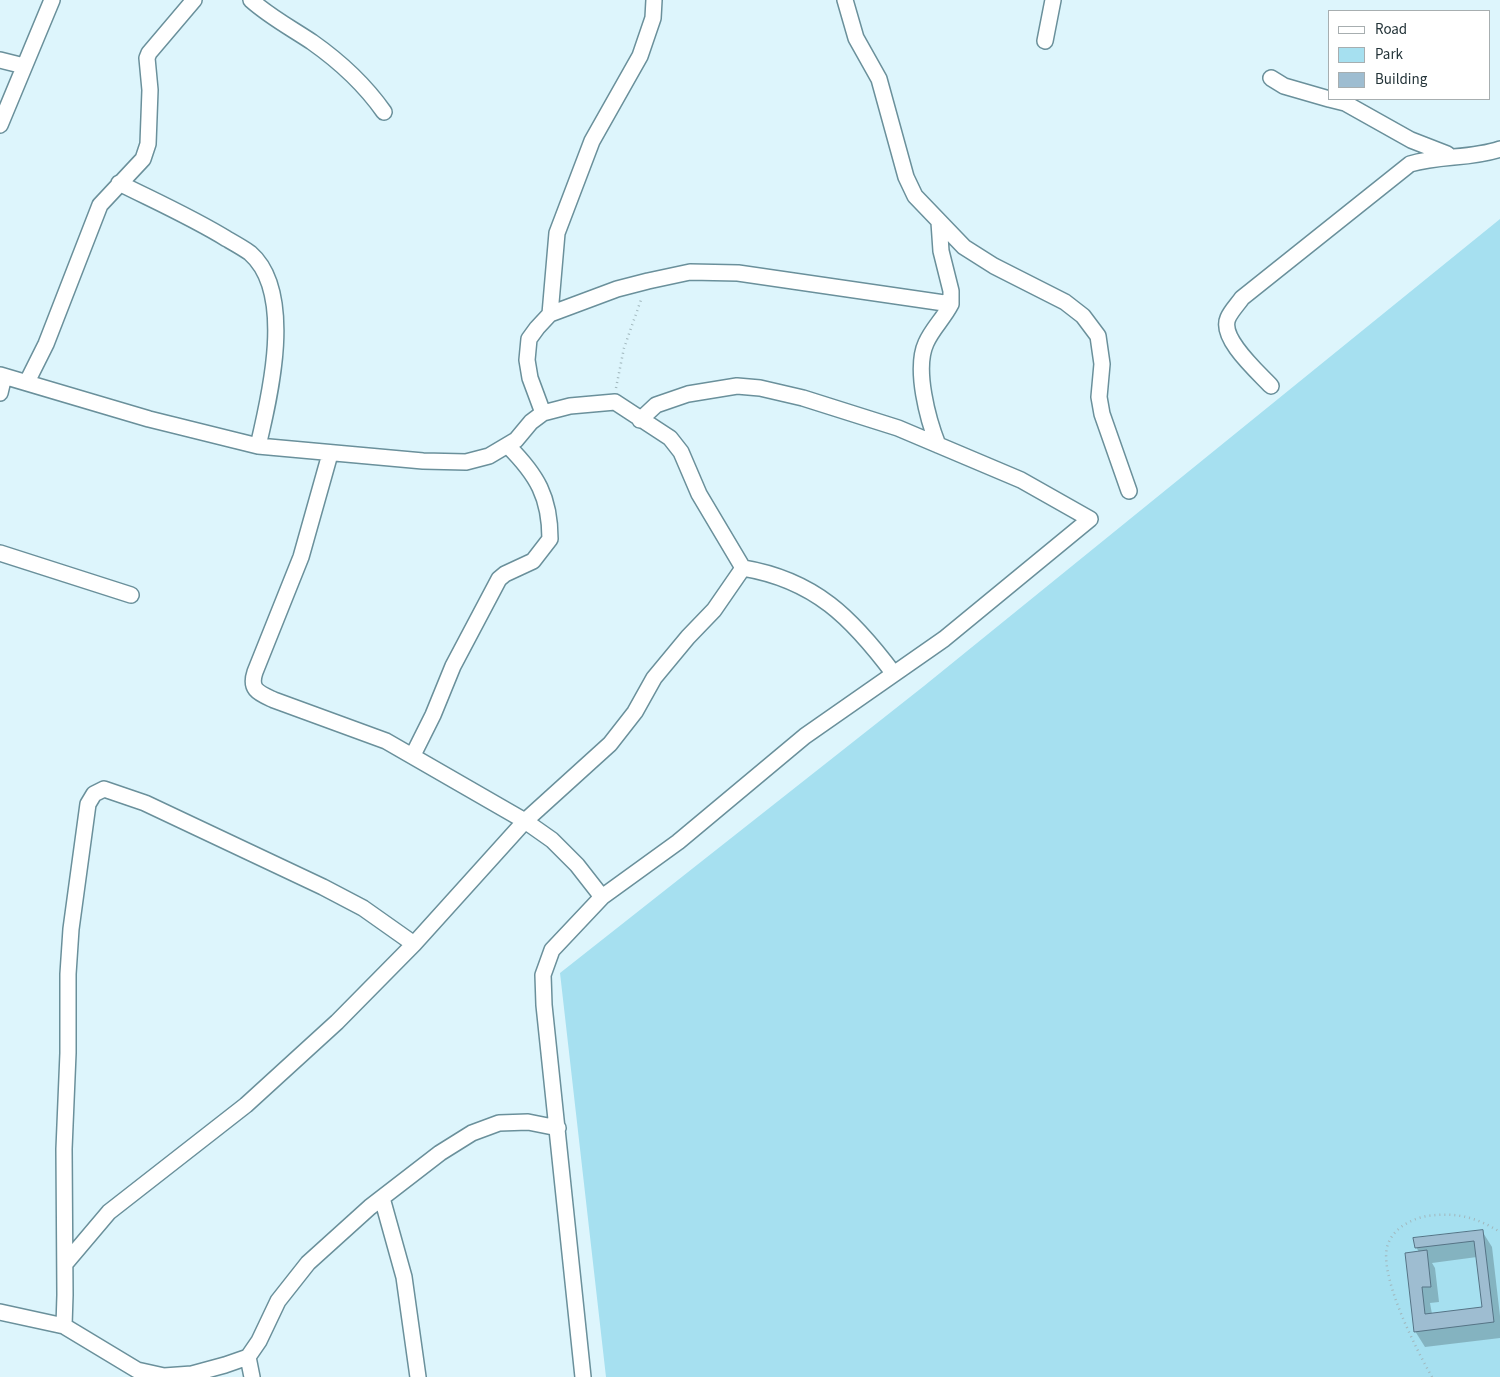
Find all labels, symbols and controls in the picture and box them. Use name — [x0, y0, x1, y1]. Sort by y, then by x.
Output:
legend — [1328, 10, 1490, 100]
text: Road — [1375, 19, 1407, 40]
text: Park — [1375, 44, 1403, 65]
text: Building — [1375, 69, 1427, 90]

